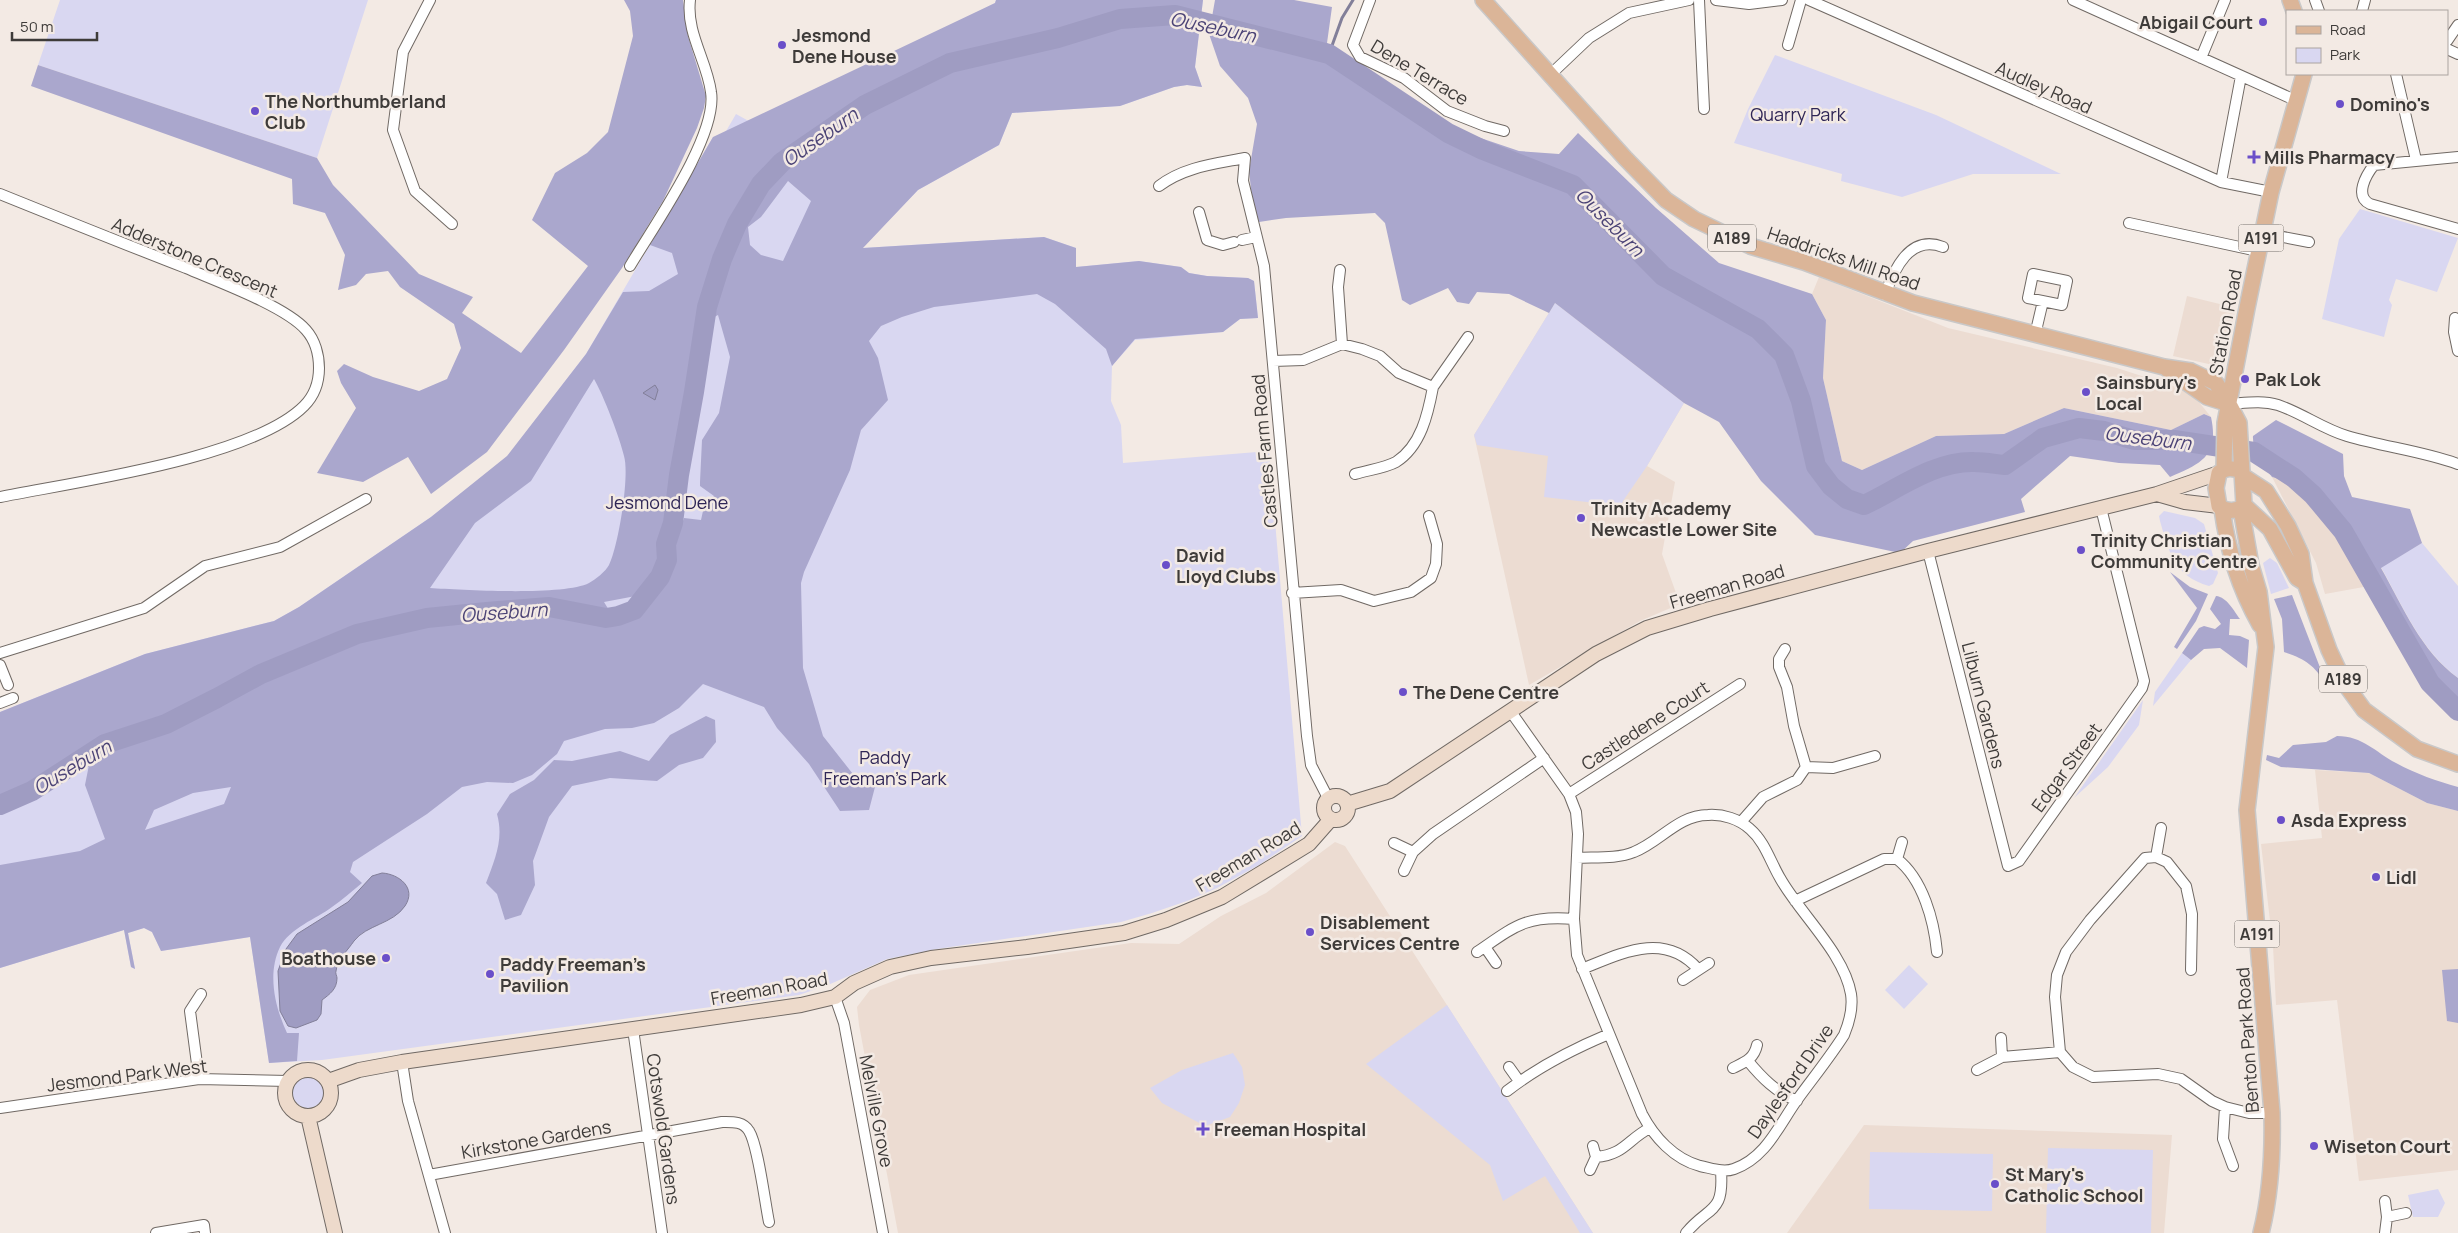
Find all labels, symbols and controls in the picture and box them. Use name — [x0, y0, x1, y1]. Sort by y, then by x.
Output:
water label: Ouseburn — [1168, 5, 1259, 49]
scale bar — [12, 10, 98, 42]
place label: Abigail Court — [2139, 10, 2253, 34]
legend — [2286, 10, 2448, 75]
text: 50 m — [20, 16, 54, 37]
marker: Abigail Court — [2257, 16, 2269, 28]
text: Road — [2330, 19, 2366, 40]
place label: Jesmond Dene House — [792, 23, 897, 68]
street label: Dene Terrace — [1367, 33, 1473, 111]
marker: Jesmond Dene House — [776, 39, 788, 51]
text: Park — [2330, 44, 2360, 65]
street label: Audley Road — [1992, 55, 2096, 119]
place label: The Northumberland Club — [265, 89, 446, 134]
place label: Domino's — [2350, 92, 2430, 116]
marker: Domino's — [2334, 98, 2346, 110]
water label: Ouseburn — [777, 101, 864, 173]
park label: Quarry Park — [1750, 102, 1847, 126]
marker: The Northumberland Club — [249, 105, 261, 117]
place label: Mills Pharmacy — [2264, 145, 2395, 169]
marker: Mills Pharmacy — [2248, 151, 2260, 163]
water label: Ouseburn — [1570, 182, 1650, 262]
street label: Adderstone Crescent — [108, 211, 282, 303]
street label: Haddricks Mill Road — [1764, 221, 1924, 295]
road number: A189 — [1708, 224, 1756, 252]
road number: A191 — [2238, 224, 2284, 252]
street label: Station Road — [2203, 267, 2247, 377]
place label: Pak Lok — [2255, 367, 2322, 391]
place label: Sainsbury's Local — [2096, 370, 2197, 415]
street label: Castles Farm Road — [1245, 373, 1283, 529]
marker: Pak Lok — [2239, 373, 2251, 385]
marker: Sainsbury's Local — [2080, 386, 2092, 398]
water label: Ouseburn — [2103, 420, 2193, 456]
park label: Jesmond Dene — [606, 490, 728, 514]
place label: Trinity Academy Newcastle Lower Site — [1591, 496, 1777, 541]
marker: Trinity Academy Newcastle Lower Site — [1575, 512, 1587, 524]
place label: Trinity Christian Community Centre — [2091, 528, 2257, 573]
place label: David Lloyd Clubs — [1176, 543, 1276, 588]
marker: Trinity Christian Community Centre — [2075, 544, 2087, 556]
street label: Freeman Road — [1667, 558, 1787, 614]
marker: David Lloyd Clubs — [1160, 559, 1172, 571]
water label: Ouseburn — [460, 596, 549, 628]
street label: Lilburn Gardens — [1957, 639, 2011, 771]
road number: A189 — [2319, 666, 2367, 692]
street label: Castledene Court — [1576, 675, 1714, 775]
place label: The Dene Centre — [1413, 680, 1559, 704]
marker: The Dene Centre — [1397, 686, 1409, 698]
street label: Edgar Street — [2026, 718, 2106, 816]
water label: Ouseburn — [28, 733, 116, 800]
park label: Paddy Freeman's Park — [824, 745, 947, 790]
place label: Asda Express — [2291, 808, 2407, 832]
marker: Asda Express — [2275, 814, 2287, 826]
street label: Freeman Road — [1191, 815, 1305, 897]
place label: Lidl — [2386, 865, 2417, 889]
marker: Lidl — [2370, 871, 2382, 883]
place label: Disablement Services Centre — [1320, 910, 1460, 955]
road number: A191 — [2234, 921, 2280, 948]
marker: Disablement Services Centre — [1304, 926, 1316, 938]
place label: Boathouse — [281, 946, 376, 970]
marker: Boathouse — [380, 952, 392, 964]
place label: Paddy Freeman’s Pavilion — [500, 952, 646, 997]
street label: Freeman Road — [709, 966, 829, 1010]
street label: Benton Park Road — [2230, 966, 2264, 1114]
marker: Paddy Freeman’s Pavilion — [484, 968, 496, 980]
street label: Daylesford Drive — [1742, 1019, 1838, 1143]
street label: Cotswold Gardens — [642, 1052, 686, 1206]
street label: Jesmond Park West — [45, 1053, 209, 1097]
street label: Melville Grove — [854, 1053, 900, 1169]
street label: Kirkstone Gardens — [459, 1114, 613, 1164]
place label: Freeman Hospital — [1214, 1117, 1366, 1141]
marker: Freeman Hospital — [1196, 1122, 1210, 1136]
place label: Wiseton Court — [2324, 1134, 2451, 1158]
marker: Wiseton Court — [2308, 1140, 2320, 1152]
place label: St Mary's Catholic School — [2005, 1162, 2144, 1207]
marker: St Mary's Catholic School — [1989, 1178, 2001, 1190]

